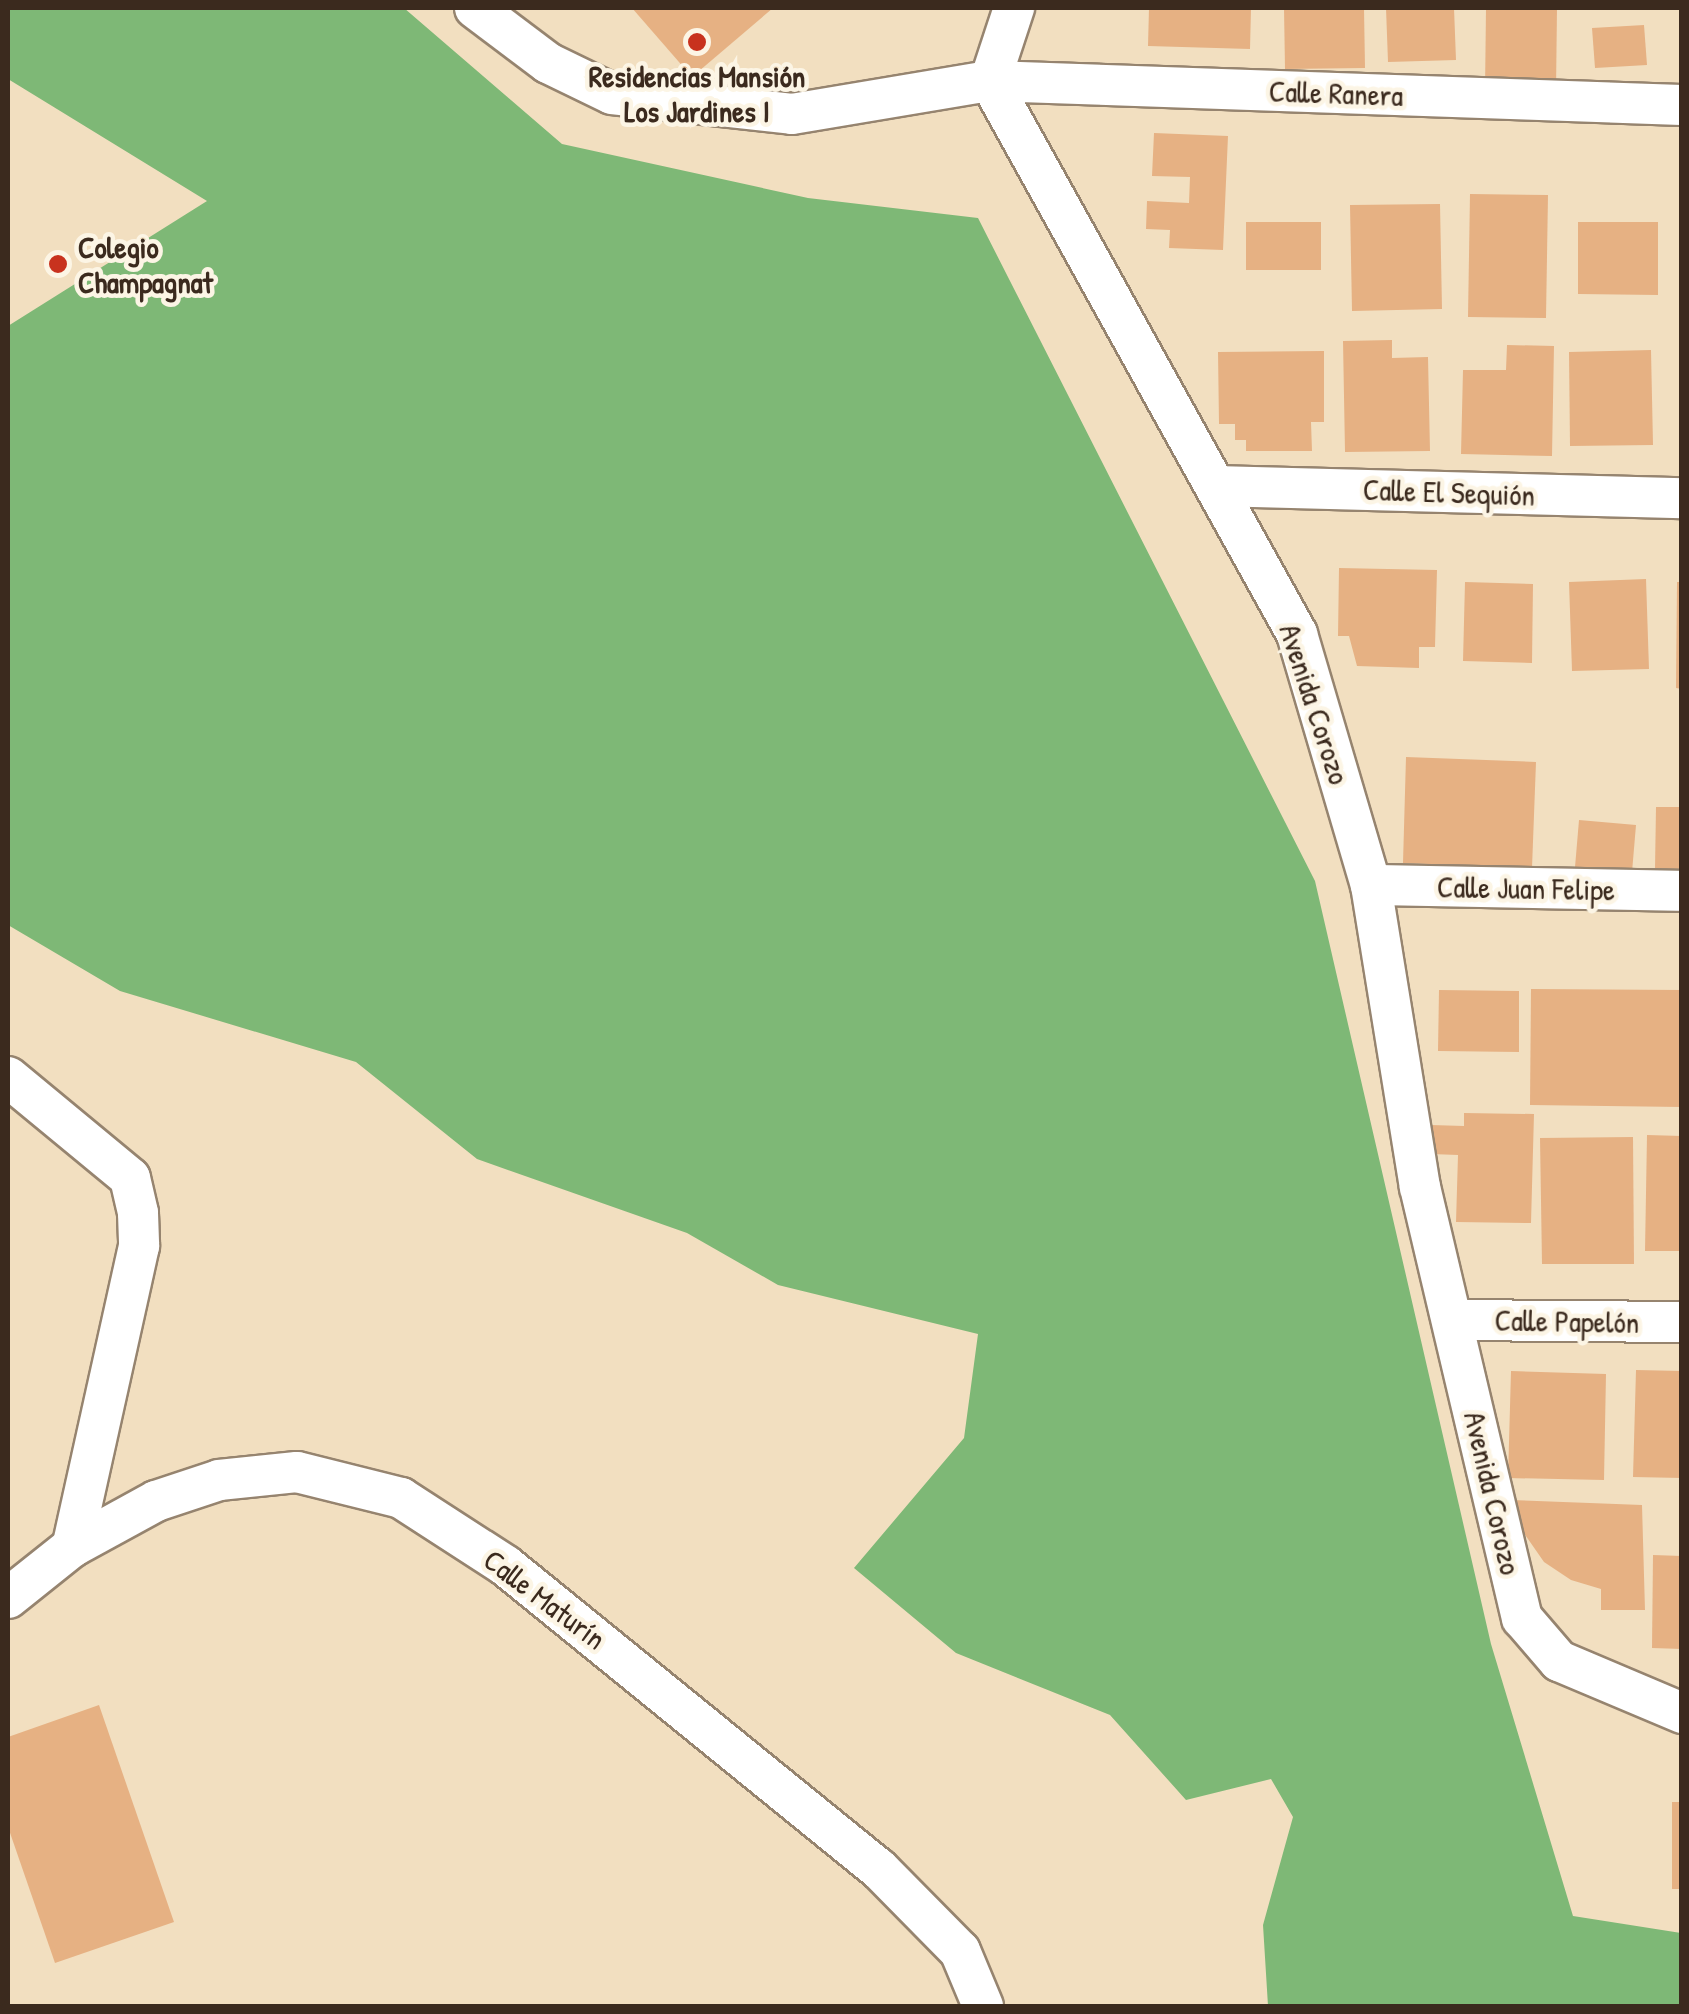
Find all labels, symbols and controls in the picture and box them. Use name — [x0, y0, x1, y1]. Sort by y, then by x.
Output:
marker: Residencias Mansión Los Jardines I — [686, 31, 708, 53]
place label: Residencias Mansión Los Jardines I — [589, 58, 805, 128]
street label: Calle Ranera — [1268, 73, 1404, 113]
place label: Colegio Champagnat — [78, 229, 213, 300]
marker: Colegio Champagnat — [47, 253, 69, 275]
street label: Calle El Sequión — [1362, 471, 1536, 513]
street label: Avenida Corozo — [1272, 619, 1358, 789]
street label: Calle Juan Felipe — [1437, 868, 1615, 908]
street label: Calle Papelón — [1494, 1302, 1640, 1340]
street label: Avenida Corozo — [1457, 1408, 1529, 1578]
street label: Calle Maturín — [477, 1541, 613, 1657]

